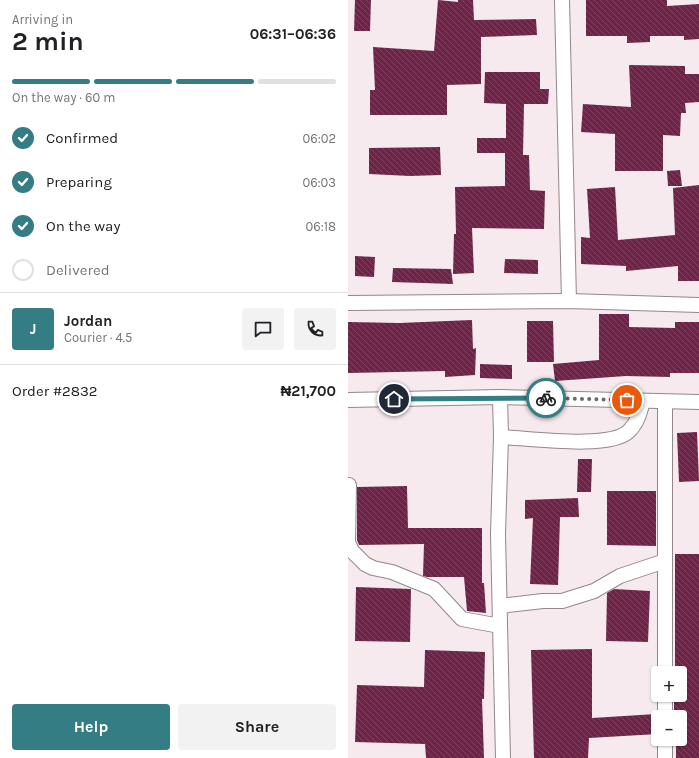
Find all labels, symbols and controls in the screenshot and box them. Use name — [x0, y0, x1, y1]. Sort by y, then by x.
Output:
text: Arriving in — [12, 12, 73, 27]
text: 06:31–06:36 — [250, 25, 336, 43]
text: 2 min — [12, 26, 84, 57]
text: On the way · 60 m — [12, 90, 115, 105]
icon: check — [12, 127, 34, 149]
text: Confirmed — [46, 129, 118, 147]
text: 06:02 — [303, 131, 336, 146]
icon: check — [12, 171, 34, 193]
text: Preparing — [46, 173, 112, 191]
text: 06:03 — [302, 175, 336, 190]
icon: check — [12, 215, 34, 237]
text: On the way — [46, 217, 120, 235]
text: 06:18 — [306, 219, 336, 234]
text: Delivered — [46, 261, 110, 279]
button: chat — [242, 308, 284, 350]
button: phone — [294, 308, 336, 350]
text: Jordan — [64, 312, 112, 330]
text: J — [30, 320, 36, 338]
text: Courier · 4.5 — [64, 330, 132, 345]
courier — [526, 378, 566, 418]
text: Order #2832 — [12, 382, 98, 400]
text: ₦21,700 — [281, 382, 336, 400]
pin — [377, 382, 411, 416]
pin — [610, 383, 644, 417]
icon: bike — [535, 387, 557, 409]
icon: home — [383, 388, 405, 410]
icon: bag — [616, 389, 638, 411]
map controls — [651, 666, 687, 746]
button: + — [651, 666, 687, 702]
button: Help — [12, 704, 170, 750]
button: Share — [178, 704, 336, 750]
button: − — [651, 710, 687, 746]

